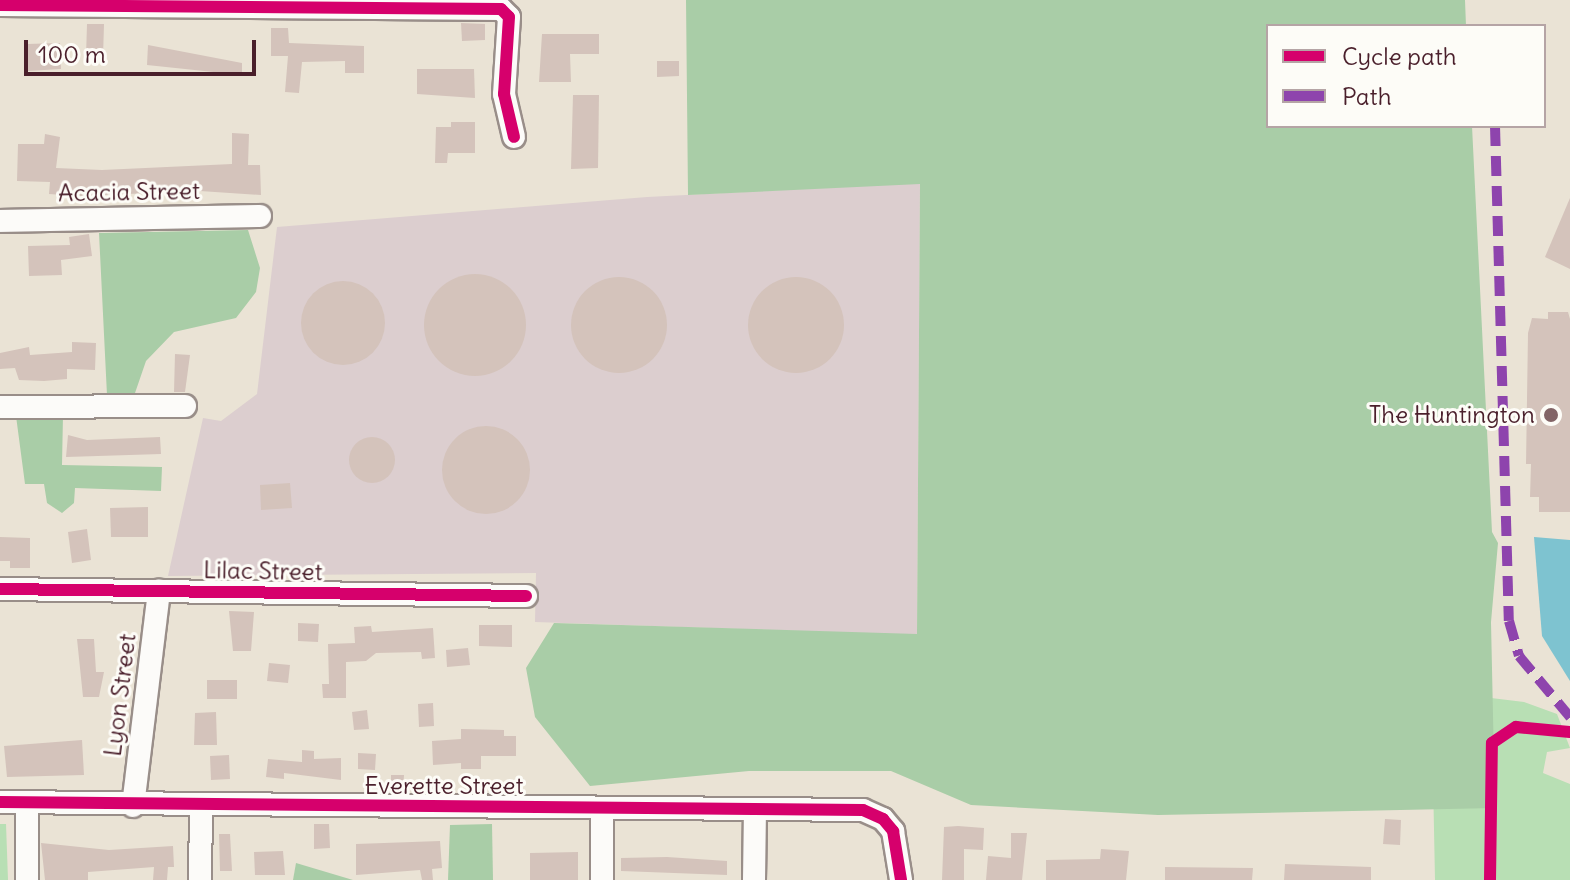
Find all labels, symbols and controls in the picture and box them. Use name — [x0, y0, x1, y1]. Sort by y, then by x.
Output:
scale bar — [28, 24, 260, 74]
legend — [1266, 24, 1546, 128]
text: 100 m — [38, 39, 106, 69]
text: Cycle path — [1342, 41, 1457, 71]
text: Path — [1342, 81, 1392, 111]
street label: Acacia Street — [58, 176, 200, 208]
place label: The Huntington — [1369, 401, 1535, 429]
marker: The Huntington — [1542, 406, 1560, 424]
street label: Lilac Street — [203, 556, 323, 586]
street label: Lyon Street — [98, 632, 142, 758]
street label: Everette Street — [365, 772, 523, 800]

